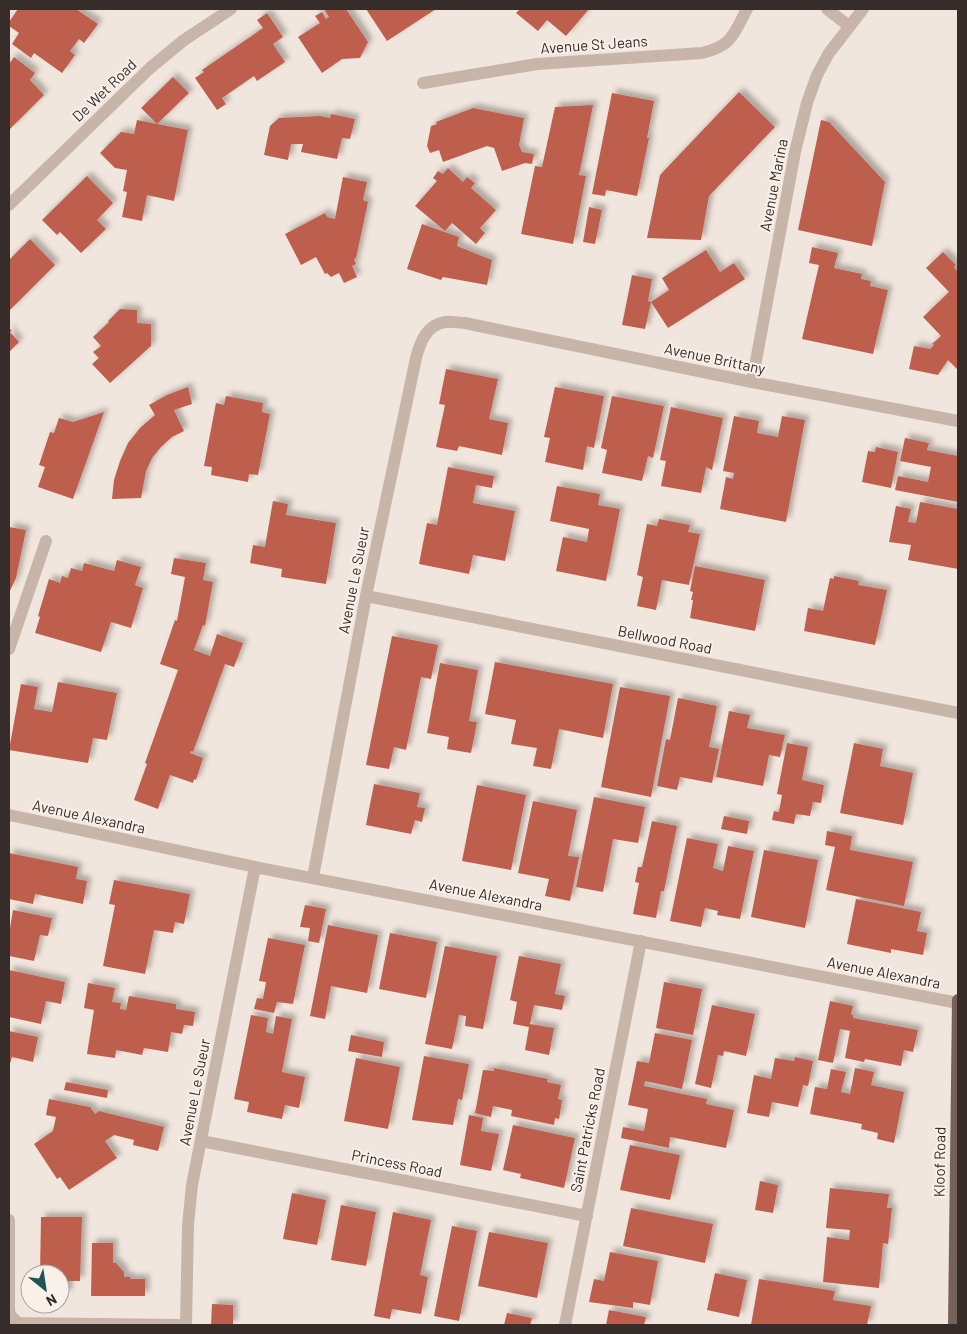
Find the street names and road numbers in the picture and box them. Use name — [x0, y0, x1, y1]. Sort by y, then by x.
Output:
street label: Avenue St Jeans — [540, 31, 648, 57]
street label: De Wet Road — [68, 55, 140, 125]
street label: Avenue Marina — [755, 137, 791, 233]
street label: Avenue Brittany — [663, 339, 767, 378]
street label: Avenue Le Sueur — [334, 525, 372, 635]
street label: Bellwood Road — [616, 621, 714, 657]
street label: Avenue Alexandra — [31, 795, 147, 837]
street label: Avenue Alexandra — [428, 874, 544, 914]
street label: Avenue Alexandra — [826, 952, 942, 992]
street label: Avenue Le Sueur — [175, 1037, 213, 1147]
street label: Saint Patricks Road — [566, 1066, 608, 1194]
street label: Kloof Road — [929, 1127, 949, 1197]
street label: Princess Road — [350, 1145, 444, 1181]

